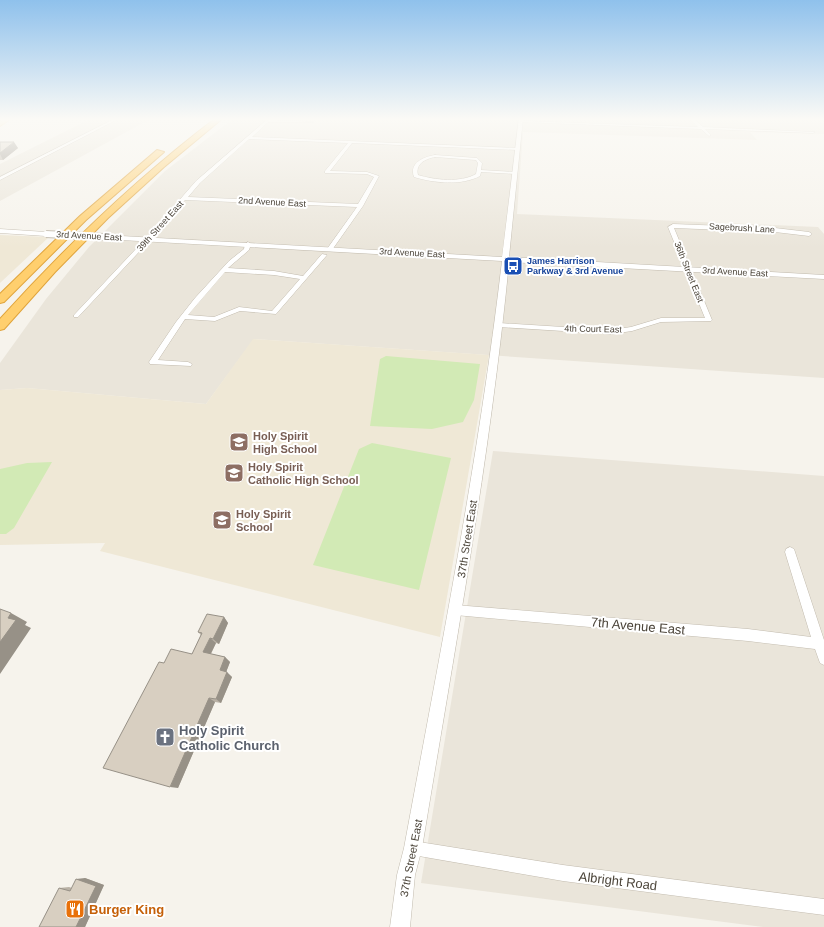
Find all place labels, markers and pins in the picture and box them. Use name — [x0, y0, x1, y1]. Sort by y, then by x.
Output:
bus stop icon: James Harrison Parkway & 3rd Avenue — [502, 255, 524, 277]
place label: James Harrison Parkway & 3rd Avenue — [527, 256, 623, 276]
place label: Holy Spirit High School — [253, 430, 317, 455]
school or university icon: Holy Spirit High School — [228, 431, 250, 453]
place label: Holy Spirit Catholic High School — [248, 461, 359, 486]
school or university icon: Holy Spirit Catholic High School — [223, 462, 245, 484]
place label: Holy Spirit School — [236, 508, 291, 533]
school or university icon: Holy Spirit School — [211, 509, 233, 531]
place label: Holy Spirit Catholic Church — [179, 723, 279, 753]
church icon: Holy Spirit Catholic Church — [154, 726, 176, 748]
restaurant icon: Burger King — [64, 898, 86, 920]
place label: Burger King — [89, 902, 164, 917]

